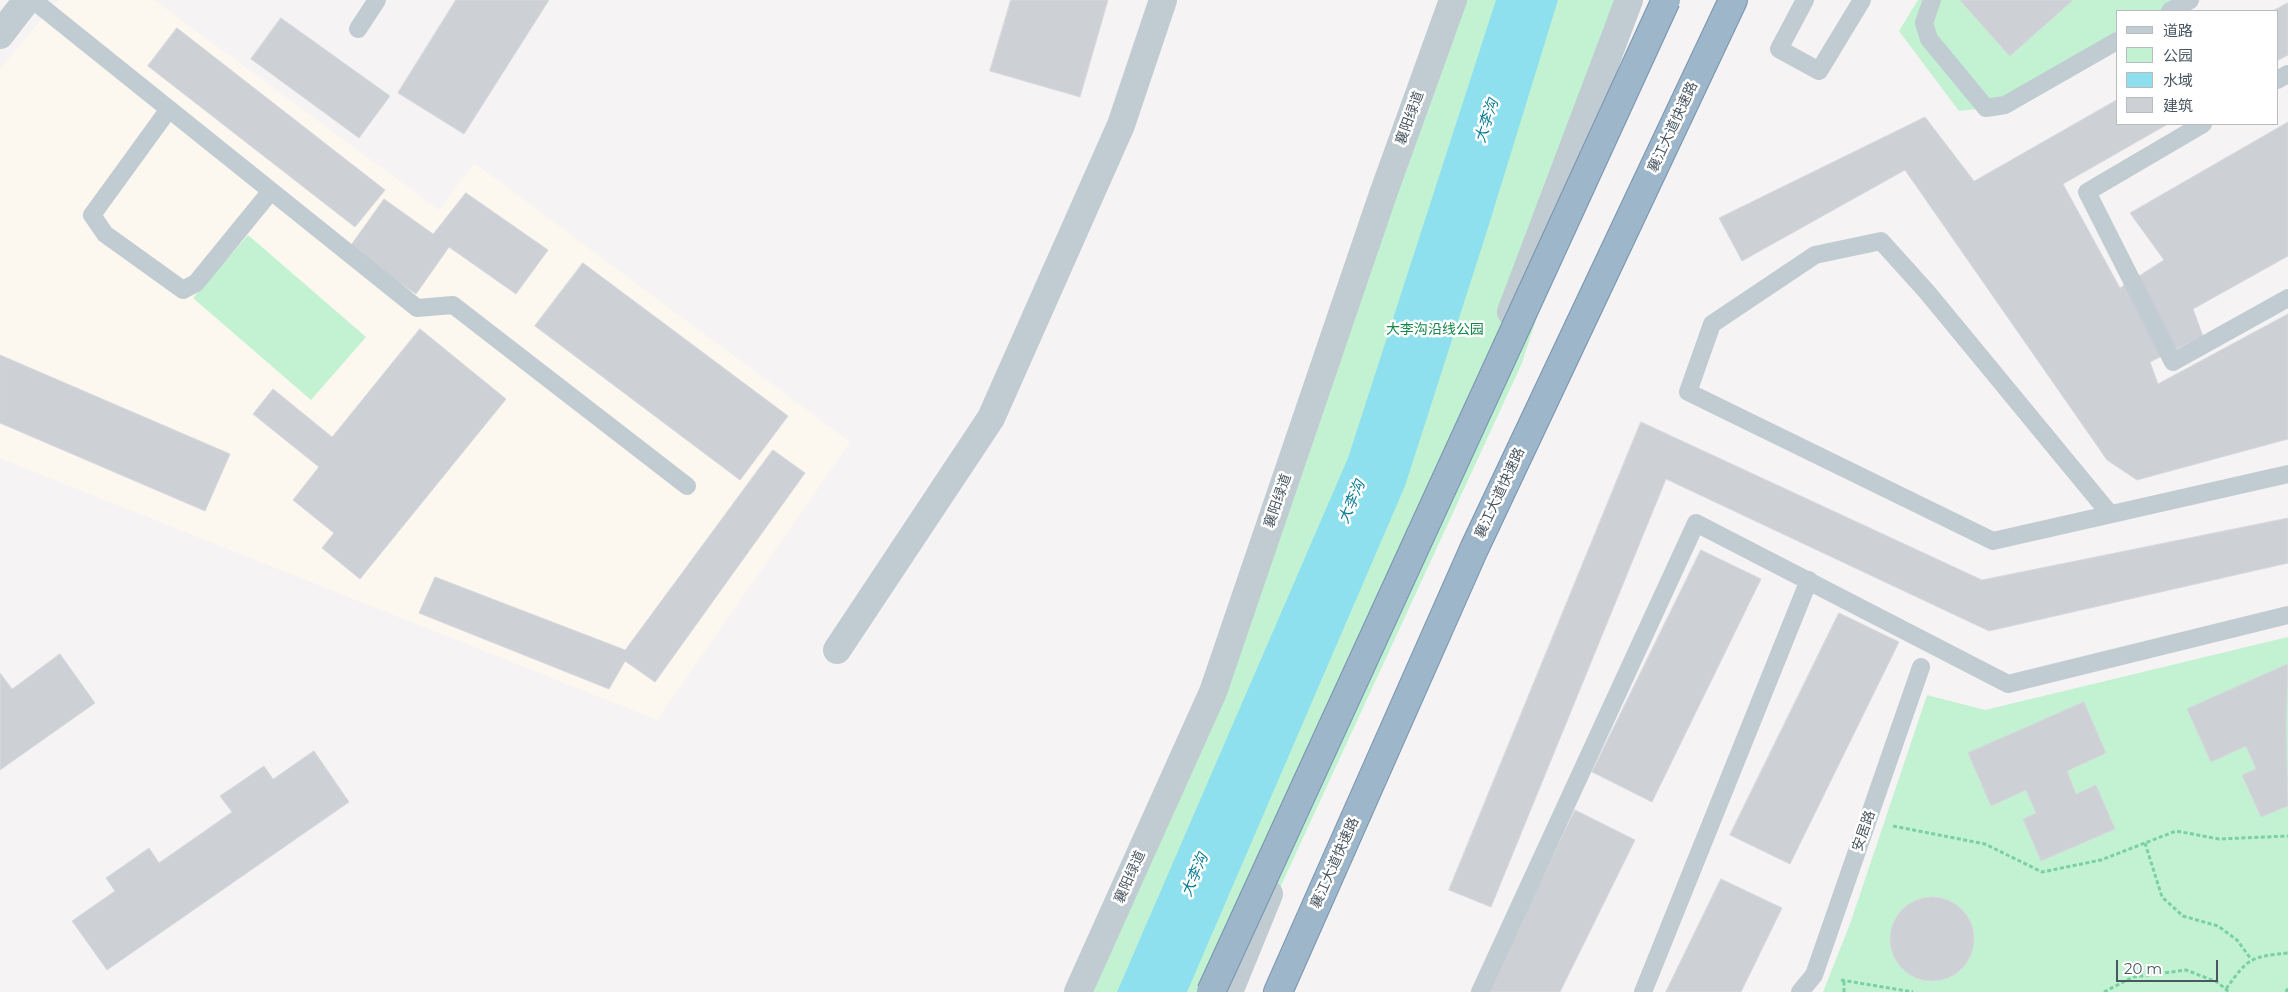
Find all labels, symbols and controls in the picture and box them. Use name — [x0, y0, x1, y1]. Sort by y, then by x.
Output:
legend — [2116, 10, 2278, 125]
text: 道路 — [2163, 21, 2193, 40]
text: 公园 — [2163, 46, 2193, 65]
text: 水域 — [2163, 71, 2193, 90]
street label: 襄江大道快速路 — [1645, 79, 1701, 175]
street label: 襄阳绿道 — [1393, 89, 1427, 147]
text: 建筑 — [2163, 96, 2193, 115]
water label: 大李沟 — [1471, 97, 1503, 145]
park label: 大李沟沿线公园 — [1386, 322, 1484, 338]
street label: 襄江大道快速路 — [1472, 445, 1528, 541]
street label: 襄阳绿道 — [1261, 472, 1295, 530]
water label: 大李沟 — [1335, 478, 1369, 526]
street label: 安居路 — [1849, 808, 1879, 854]
street label: 襄江大道快速路 — [1307, 815, 1363, 911]
street label: 襄阳绿道 — [1111, 848, 1149, 906]
water label: 大李沟 — [1178, 851, 1212, 899]
scale bar — [2118, 950, 2220, 982]
text: 20 m — [2124, 959, 2162, 978]

